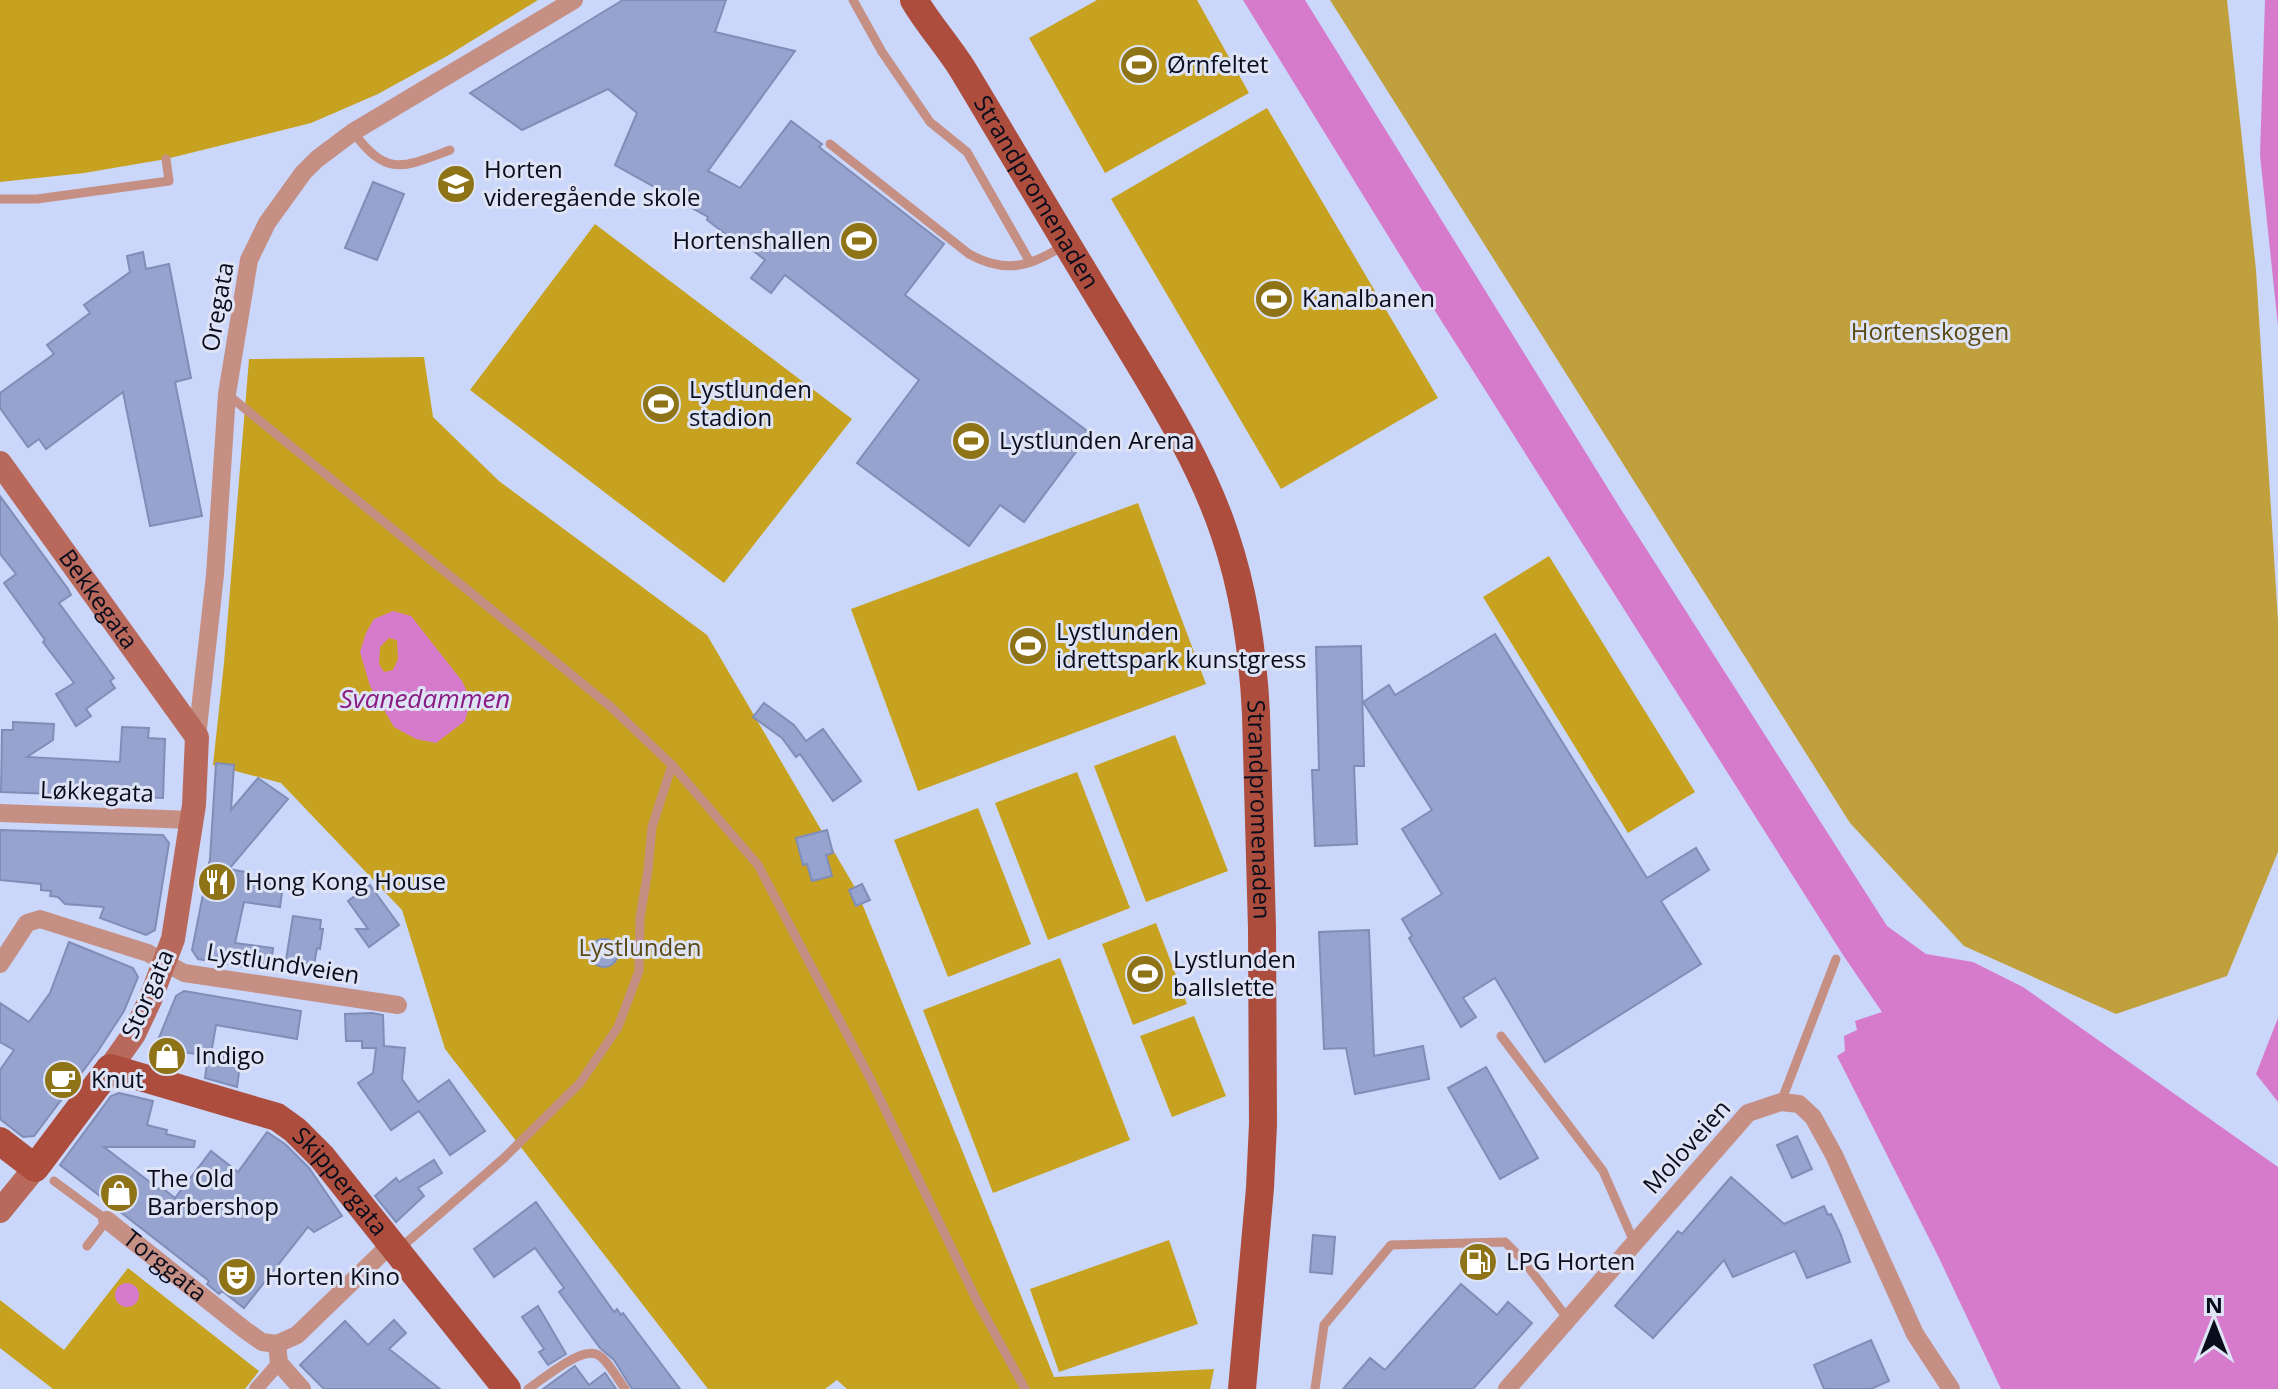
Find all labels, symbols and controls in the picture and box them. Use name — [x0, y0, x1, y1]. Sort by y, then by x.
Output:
sports icon: Ørnfeltet — [1118, 44, 1160, 86]
place label: Ørnfeltet — [1167, 47, 1268, 80]
street label: Strandpromenaden — [967, 89, 1108, 294]
place label: Horten videregående skole — [484, 152, 700, 213]
school or university icon: Horten videregående skole — [435, 163, 477, 205]
sports icon: Hortenshallen — [838, 220, 880, 262]
place label: Hortenshallen — [673, 223, 831, 256]
street label: Oregata — [192, 259, 241, 354]
sports icon: Kanalbanen — [1253, 278, 1295, 320]
place label: Kanalbanen — [1302, 281, 1435, 314]
park label: Hortenskogen — [1851, 314, 2009, 347]
place label: Lystlunden stadion — [689, 372, 812, 433]
sports icon: Lystlunden stadion — [640, 383, 682, 425]
sports icon: Lystlunden Arena — [950, 420, 992, 462]
place label: Lystlunden Arena — [999, 423, 1195, 456]
street label: Bekkegata — [52, 542, 147, 655]
place label: Lystlunden idrettspark kunstgress — [1056, 614, 1306, 675]
sports icon: Lystlunden idrettspark kunstgress — [1007, 625, 1049, 667]
water label: Svanedammen — [340, 680, 510, 716]
street label: Strandpromenaden — [1240, 699, 1280, 920]
street label: Løkkegata — [40, 772, 155, 809]
restaurant icon: Hong Kong House — [196, 861, 238, 903]
place label: Hong Kong House — [245, 864, 446, 897]
park label: Lystlunden — [579, 930, 701, 963]
street label: Lystlundveien — [204, 934, 362, 991]
place label: Lystlunden ballslette — [1173, 942, 1296, 1003]
street label: Storgata — [112, 944, 181, 1043]
sports icon: Lystlunden ballslette — [1124, 953, 1166, 995]
shop icon: Indigo — [146, 1035, 188, 1077]
place label: Indigo — [195, 1038, 265, 1071]
cafe icon: Knut — [42, 1059, 84, 1101]
place label: Knut — [91, 1062, 144, 1095]
street label: Moloveien — [1635, 1092, 1737, 1200]
street label: Skippergata — [286, 1119, 396, 1242]
place label: The Old Barbershop — [147, 1161, 279, 1222]
shop icon: The Old Barbershop — [98, 1172, 140, 1214]
street label: Torggata — [117, 1221, 215, 1309]
fuel station icon: LPG Horten — [1457, 1241, 1499, 1283]
place label: LPG Horten — [1506, 1244, 1635, 1277]
theatre icon: Horten Kino — [216, 1256, 258, 1298]
place label: Horten Kino — [265, 1259, 400, 1292]
north arrow — [2174, 1285, 2254, 1365]
text: N — [2205, 1289, 2223, 1319]

